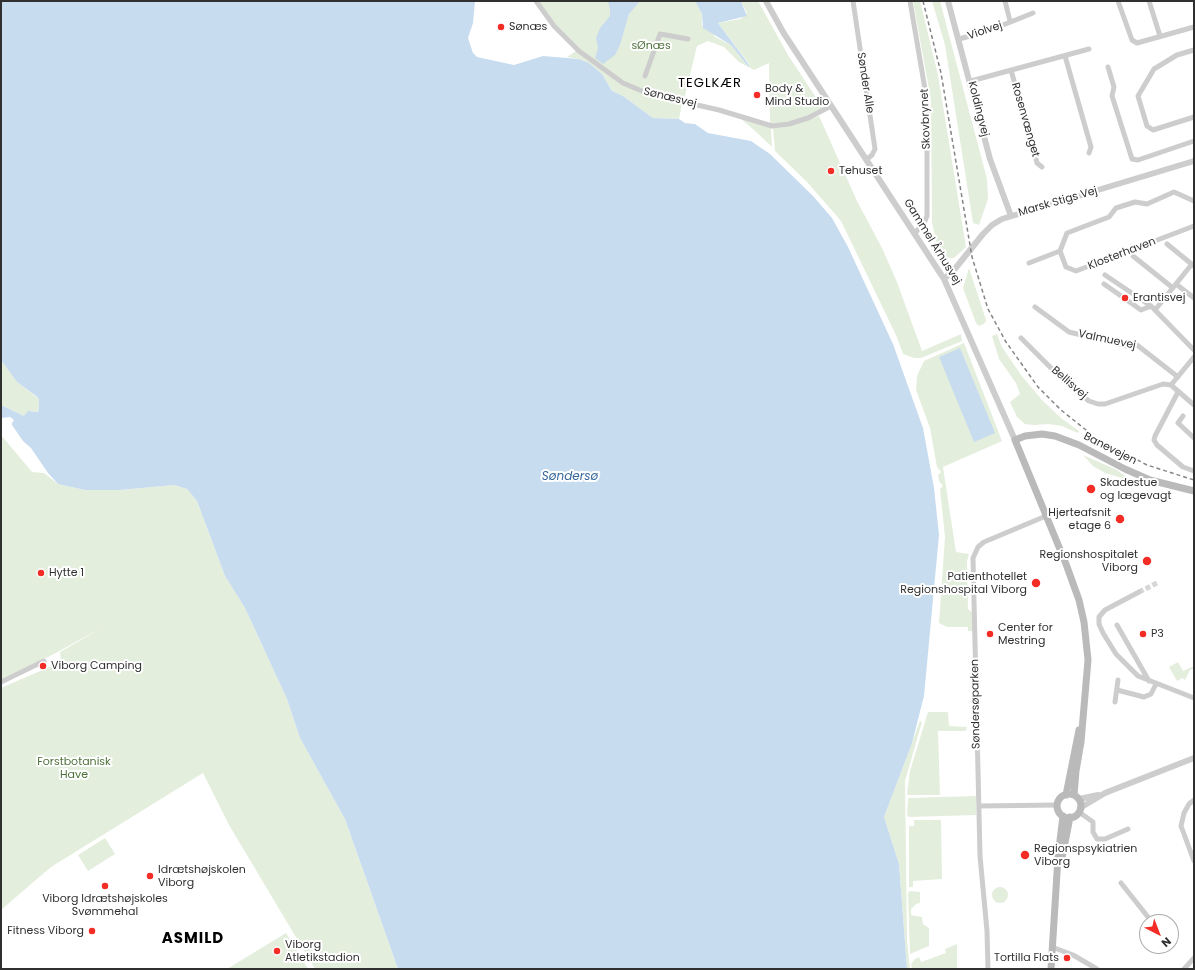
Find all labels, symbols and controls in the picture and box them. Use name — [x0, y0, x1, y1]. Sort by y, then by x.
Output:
street label: Violvej — [966, 19, 1004, 43]
place label: Sønæs — [509, 20, 547, 34]
marker: Sønæs — [496, 22, 506, 32]
park label: sØnæs — [631, 39, 671, 53]
street label: Sønder Alle — [854, 52, 876, 114]
district label: TEGLKÆR — [678, 76, 742, 92]
street label: Koldingvej — [965, 80, 991, 138]
street label: Rosenvænget — [1008, 81, 1042, 159]
place label: Body & Mind Studio — [765, 82, 829, 108]
street label: Sønæsvej — [642, 85, 698, 111]
street label: Skovbrynet — [918, 88, 934, 150]
marker: Body & Mind Studio — [752, 90, 762, 100]
place label: Tehuset — [839, 164, 882, 178]
marker: Tehuset — [826, 166, 836, 176]
street label: Marsk Stigs Vej — [1017, 184, 1099, 220]
street label: Gammel Århusvej — [900, 197, 964, 287]
street label: Klosterhaven — [1086, 235, 1158, 273]
place label: Erantisvej — [1133, 291, 1185, 305]
marker: Erantisvej — [1120, 293, 1130, 303]
street label: Valmuevej — [1077, 327, 1137, 353]
street label: Bellisvej — [1048, 364, 1090, 402]
street label: Banevejen — [1081, 430, 1139, 468]
water label: Søndersø — [542, 470, 598, 484]
place label: Skadestue og lægevagt — [1100, 476, 1171, 502]
marker: Skadestue og lægevagt — [1085, 483, 1097, 495]
place label: Hjerteafsnit etage 6 — [1048, 506, 1111, 532]
marker: Hjerteafsnit etage 6 — [1114, 513, 1126, 525]
place label: Regionshospitalet Viborg — [1040, 548, 1138, 574]
marker: Regionshospitalet Viborg — [1141, 555, 1153, 567]
place label: Hytte 1 — [49, 566, 84, 580]
marker: Hytte 1 — [36, 568, 46, 578]
place label: Patienthotellet Regionshospital Viborg — [900, 570, 1027, 596]
marker: Patienthotellet Regionshospital Viborg — [1030, 577, 1042, 589]
place label: Center for Mestring — [998, 621, 1053, 647]
place label: P3 — [1151, 627, 1164, 641]
marker: Center for Mestring — [985, 629, 995, 639]
marker: P3 — [1138, 629, 1148, 639]
place label: Viborg Camping — [51, 659, 142, 673]
street label: Søndersøparken — [969, 659, 983, 749]
marker: Viborg Camping — [38, 661, 48, 671]
park label: Forstbotanisk Have — [37, 755, 111, 781]
place label: Regionspsykiatrien Viborg — [1034, 842, 1137, 868]
marker: Regionspsykiatrien Viborg — [1019, 849, 1031, 861]
place label: Idrætshøjskolen Viborg — [158, 863, 246, 889]
marker: Idrætshøjskolen Viborg — [145, 871, 155, 881]
marker: Viborg Idrætshøjskoles Svømmehal — [100, 881, 110, 891]
place label: Viborg Idrætshøjskoles Svømmehal — [42, 892, 168, 918]
north arrow — [1139, 914, 1179, 954]
place label: Fitness Viborg — [7, 924, 84, 938]
marker: Fitness Viborg — [87, 926, 97, 936]
district label: ASMILD — [162, 930, 224, 948]
text: N — [1158, 933, 1175, 951]
place label: Viborg Atletikstadion — [285, 938, 360, 964]
marker: Viborg Atletikstadion — [272, 946, 282, 956]
place label: Tortilla Flats — [994, 951, 1059, 965]
marker: Tortilla Flats — [1062, 953, 1072, 963]

